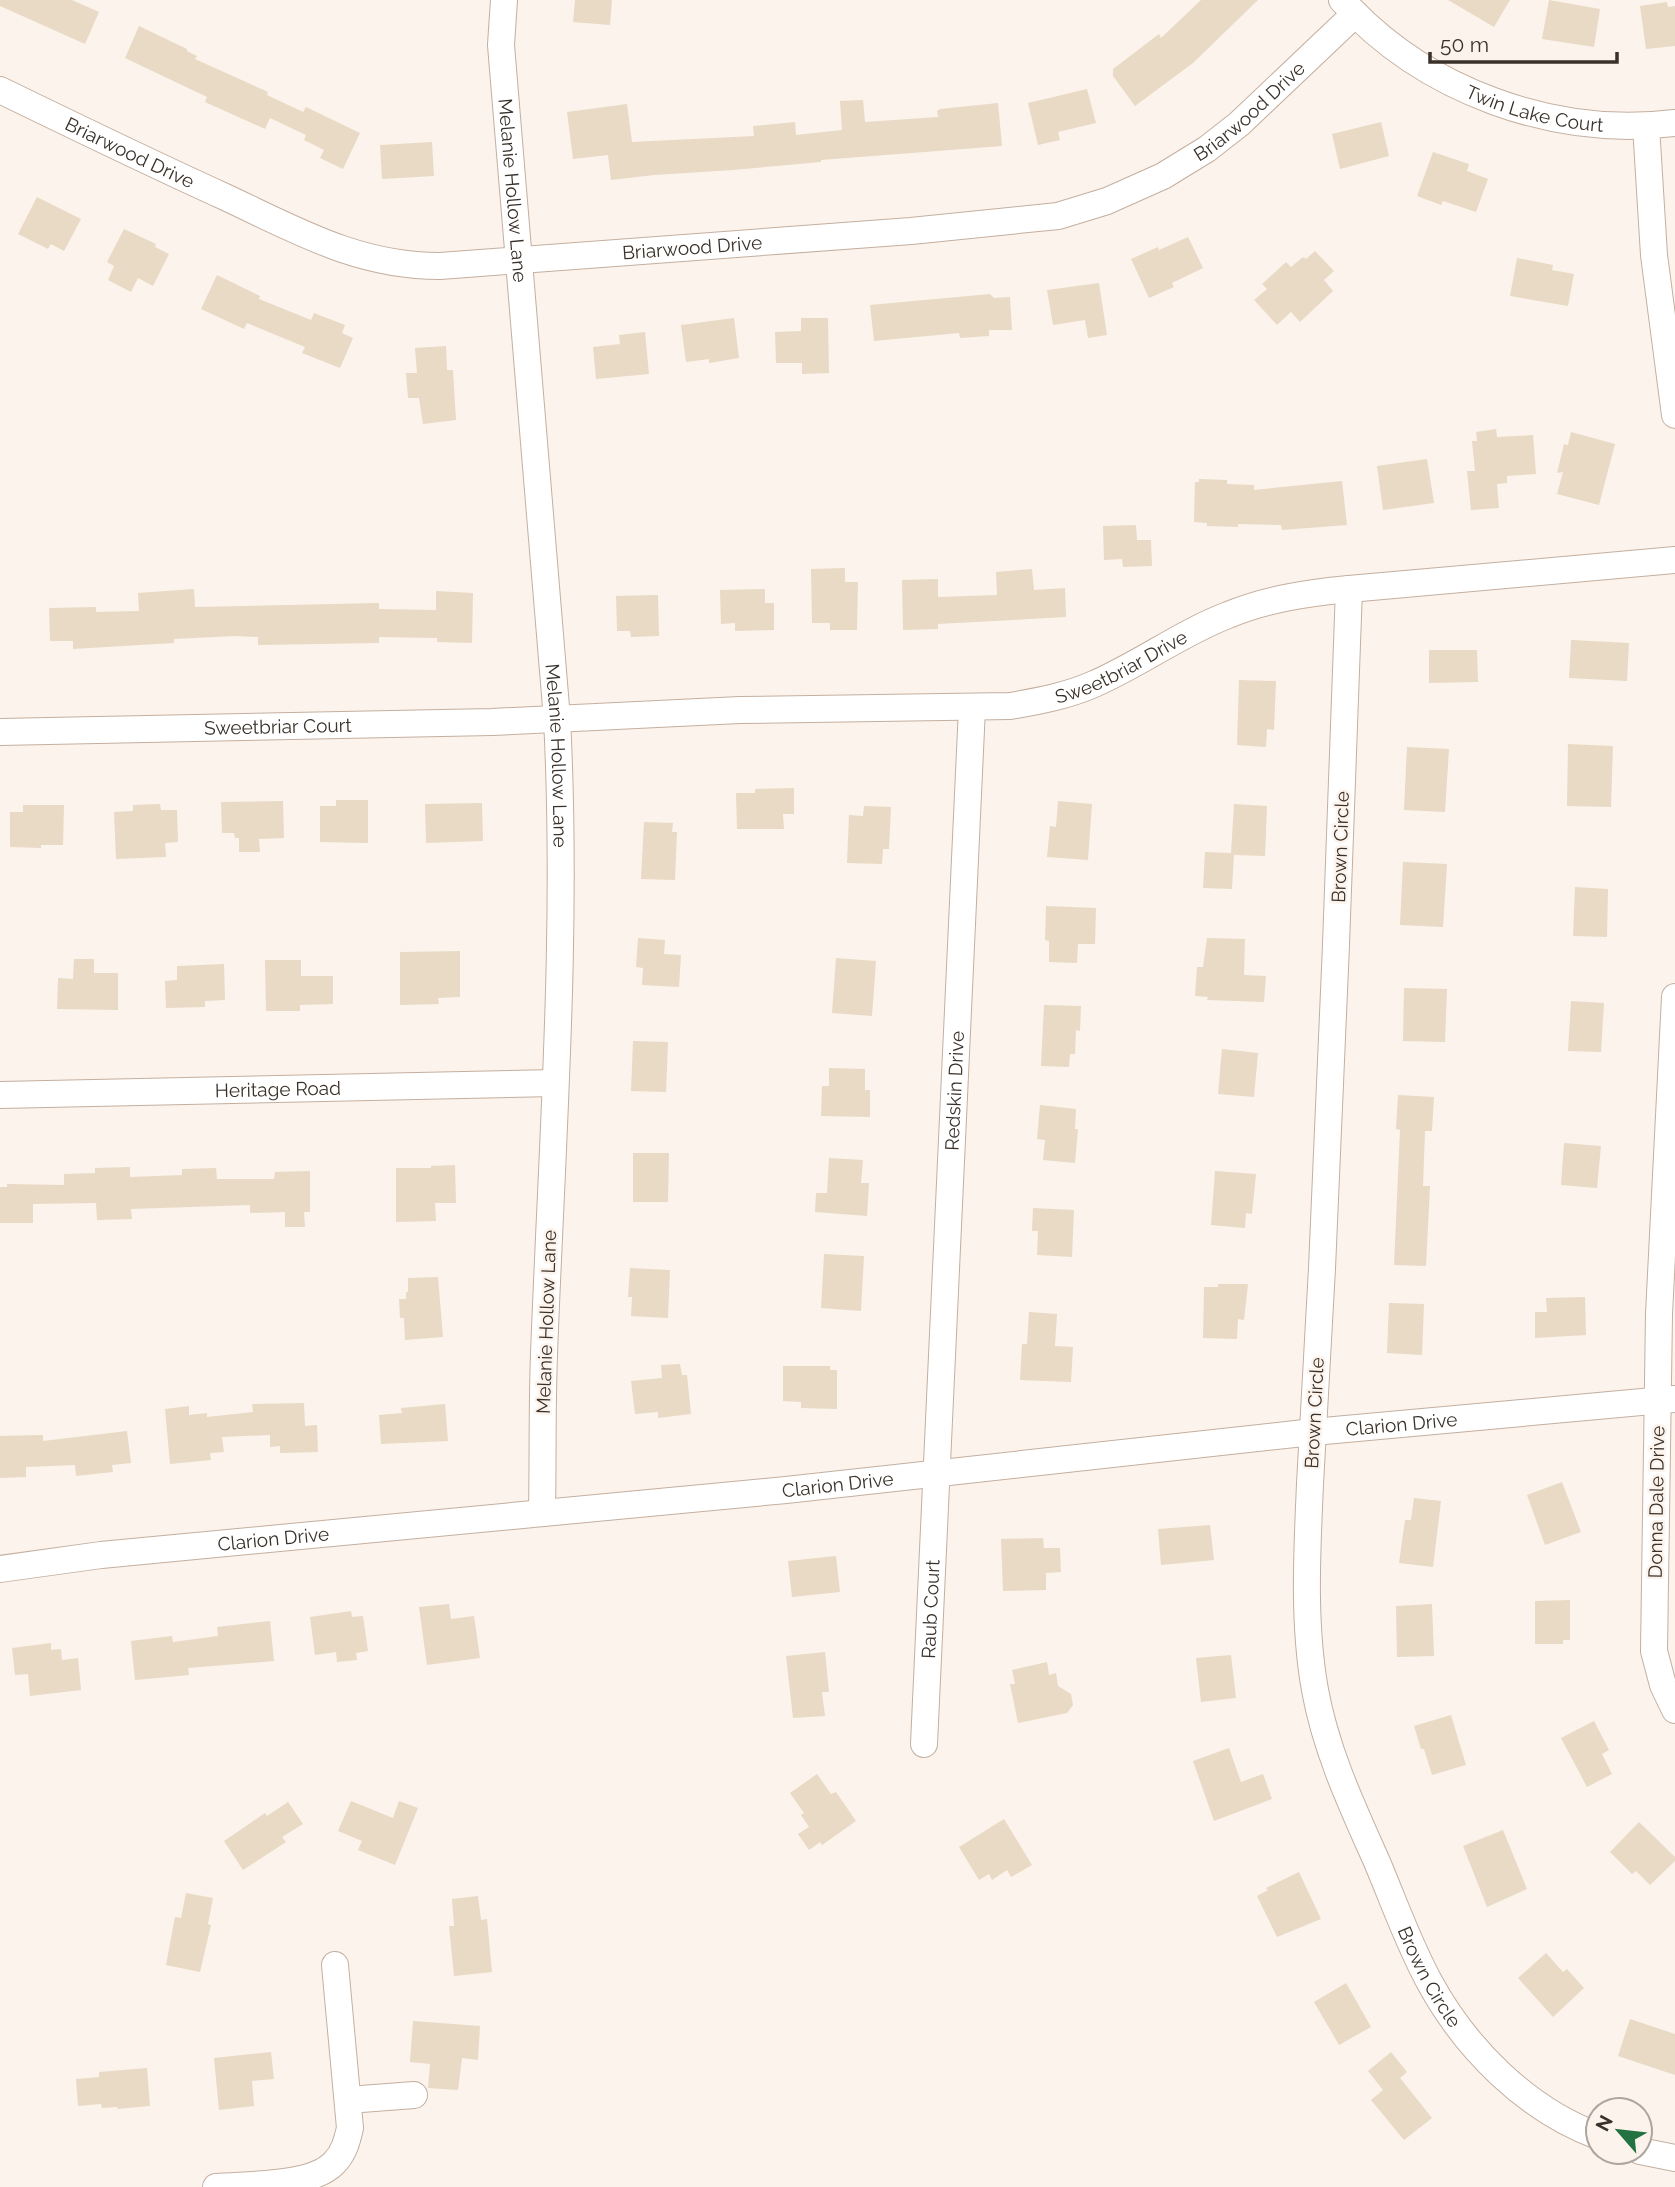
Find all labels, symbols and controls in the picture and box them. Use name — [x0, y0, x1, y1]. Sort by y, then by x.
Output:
scale bar — [1430, 21, 1617, 65]
text: 50 m — [1440, 32, 1489, 57]
street label: Briarwood Drive — [1190, 57, 1309, 165]
street label: Twin Lake Court — [1463, 80, 1605, 136]
street label: Melanie Hollow Lane — [494, 98, 532, 283]
street label: Briarwood Drive — [62, 112, 198, 192]
street label: Briarwood Drive — [621, 231, 763, 263]
street label: Sweetbriar Drive — [1053, 625, 1191, 708]
street label: Melanie Hollow Lane — [541, 663, 572, 848]
street label: Sweetbriar Court — [204, 714, 353, 739]
street label: Brown Circle — [1327, 791, 1353, 903]
street label: Redskin Drive — [941, 1030, 968, 1151]
street label: Heritage Road — [215, 1077, 341, 1101]
street label: Melanie Hollow Lane — [532, 1230, 560, 1414]
street label: Brown Circle — [1300, 1357, 1328, 1469]
street label: Clarion Drive — [1345, 1408, 1458, 1440]
street label: Donna Dale Drive — [1644, 1426, 1668, 1578]
street label: Clarion Drive — [781, 1467, 895, 1501]
street label: Clarion Drive — [216, 1522, 330, 1555]
street label: Raub Court — [917, 1558, 944, 1659]
street label: Brown Circle — [1394, 1923, 1466, 2032]
north arrow — [1584, 2096, 1654, 2166]
text: N — [1591, 2111, 1617, 2135]

